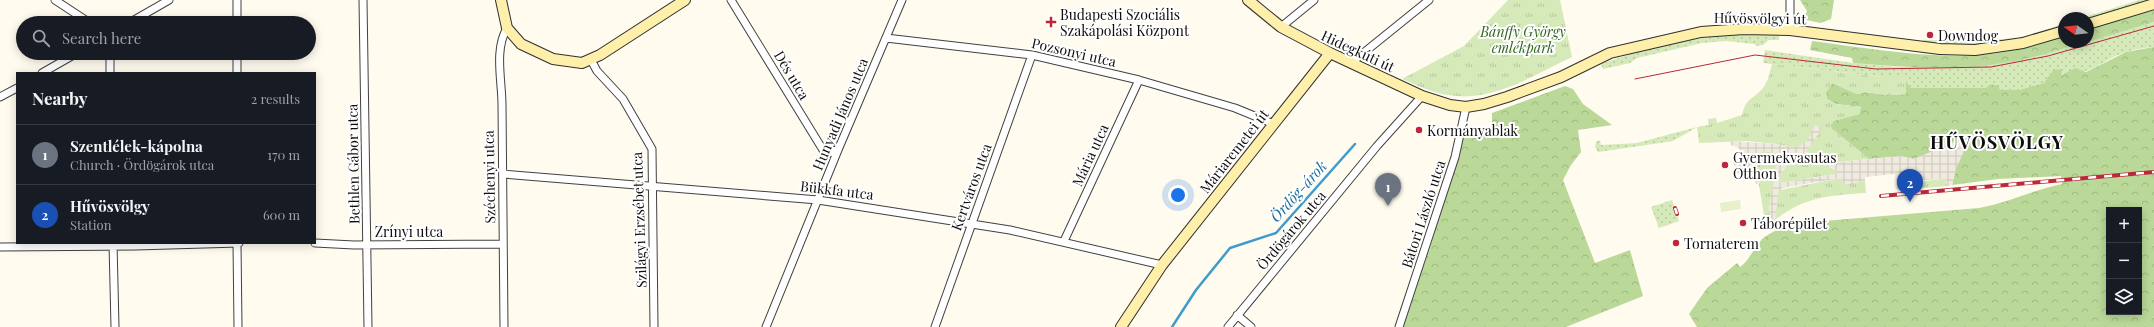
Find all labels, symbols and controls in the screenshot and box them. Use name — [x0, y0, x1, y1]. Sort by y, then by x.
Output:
place label: Budapesti Szociális Szakápolási Központ — [1060, 5, 1190, 40]
street label: Hűvösvölgyi út — [1714, 8, 1807, 28]
north arrow — [2058, 12, 2094, 48]
search box — [16, 16, 316, 60]
marker: Budapesti Szociális Szakápolási Központ — [1045, 16, 1057, 28]
park label: Bánffy György emlékpark — [1479, 22, 1566, 57]
street label: Hidegkúti út — [1318, 26, 1399, 77]
place label: Downdog — [1938, 26, 1999, 45]
icon: search — [30, 27, 52, 49]
text: Search here — [62, 28, 141, 48]
marker: Downdog — [1925, 30, 1935, 40]
street label: Pozsonyi utca — [1030, 33, 1118, 71]
street label: Dés utca — [770, 47, 814, 103]
street label: Hunyadi János utca — [808, 55, 872, 173]
text: Nearby — [32, 87, 87, 109]
text: 2 results — [251, 90, 300, 107]
street label: Bethlen Gábor utca — [342, 104, 364, 224]
street label: Máriaremetei út — [1195, 104, 1273, 197]
street label: Mária utca — [1067, 121, 1113, 189]
place label: Kormányablak — [1427, 121, 1518, 140]
marker: Kormányablak — [1414, 125, 1424, 135]
street label: Széchenyi utca — [479, 130, 499, 224]
district label: HŰVÖSVÖLGY — [1930, 130, 2064, 154]
text: Szentlélek-kápolna — [70, 136, 203, 156]
street label: Kertváros utca — [946, 141, 996, 233]
text: 1 — [43, 146, 47, 163]
text: 170 m — [267, 146, 300, 163]
place label: Gyermekvasutas Otthon — [1733, 148, 1837, 183]
street label: Szilágyi Erzsébet utca — [627, 152, 651, 288]
text: Church · Ördögárok utca — [70, 156, 214, 173]
water label: Ördög-árok — [1265, 156, 1331, 226]
street label: Bátori László utca — [1397, 158, 1449, 270]
marker: Gyermekvasutas Otthon — [1720, 160, 1730, 170]
pin: 2 — [1897, 169, 1923, 202]
pin: 1 — [1375, 173, 1401, 206]
street label: Bükkfa utca — [799, 176, 875, 204]
your location — [1168, 185, 1188, 205]
street label: Ördögárok utca — [1252, 186, 1330, 274]
text: Hűvösvölgy — [70, 196, 150, 216]
text: 2 — [42, 206, 48, 223]
text: 600 m — [263, 206, 300, 223]
map controls — [2106, 207, 2142, 315]
button: + — [2106, 207, 2142, 243]
place label: Táborépület — [1751, 214, 1828, 233]
text: Station — [70, 216, 111, 233]
marker: Táborépület — [1738, 218, 1748, 228]
street label: Zrínyi utca — [375, 222, 443, 241]
place label: Tornaterem — [1684, 234, 1759, 253]
marker: Tornaterem — [1671, 238, 1681, 248]
button: − — [2106, 243, 2142, 279]
button: layers — [2106, 279, 2142, 315]

